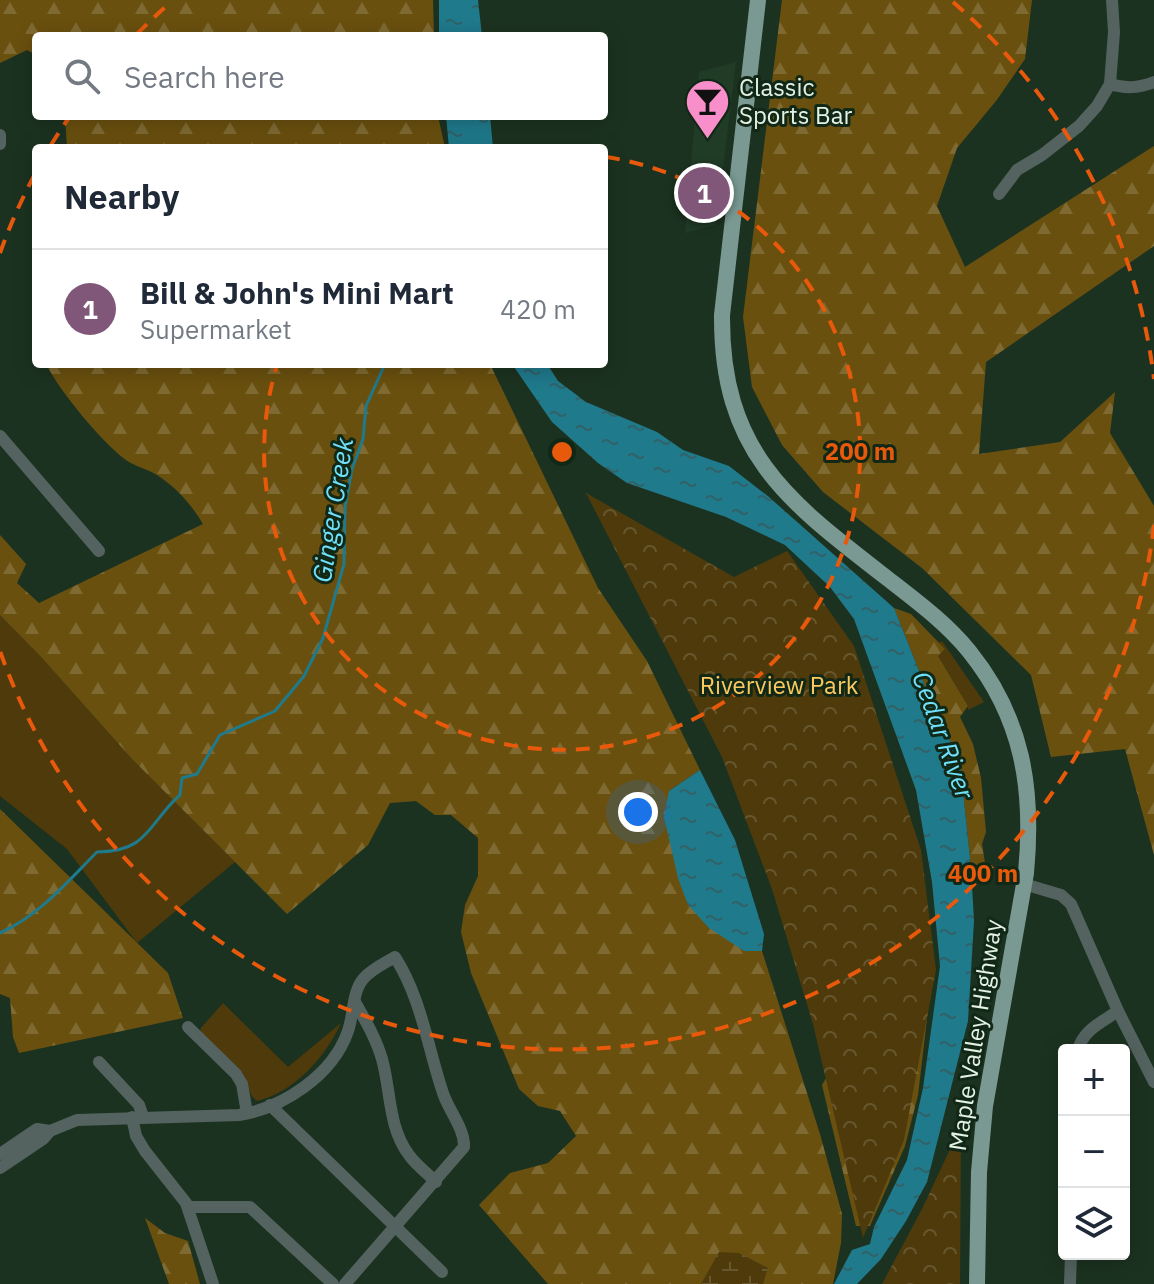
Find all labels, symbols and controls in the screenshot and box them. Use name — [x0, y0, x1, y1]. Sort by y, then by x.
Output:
search box — [32, 32, 608, 120]
icon: search — [60, 54, 104, 98]
text: Search here — [124, 57, 285, 96]
place label: Classic Sports Bar — [739, 71, 852, 131]
bar icon: Classic Sports Bar — [684, 77, 732, 140]
pin: 1 — [678, 163, 730, 223]
text: Nearby — [64, 174, 179, 218]
text: Bill & John's Mini Mart — [140, 273, 454, 312]
text: 1 — [82, 292, 98, 326]
text: 420 m — [500, 292, 576, 326]
text: Supermarket — [140, 312, 292, 346]
water label: Ginger Creek — [304, 435, 360, 585]
text: 200 m — [825, 435, 895, 467]
centre of rings — [548, 438, 576, 466]
water label: Cedar River — [905, 667, 983, 805]
park label: Riverview Park — [700, 669, 859, 701]
your location — [618, 792, 658, 832]
text: 400 m — [948, 857, 1018, 889]
street label: Maple Valley Highway — [941, 917, 1009, 1153]
map controls — [1058, 1044, 1130, 1260]
button: + — [1058, 1044, 1130, 1116]
button: − — [1058, 1116, 1130, 1188]
button: layers — [1058, 1188, 1130, 1260]

